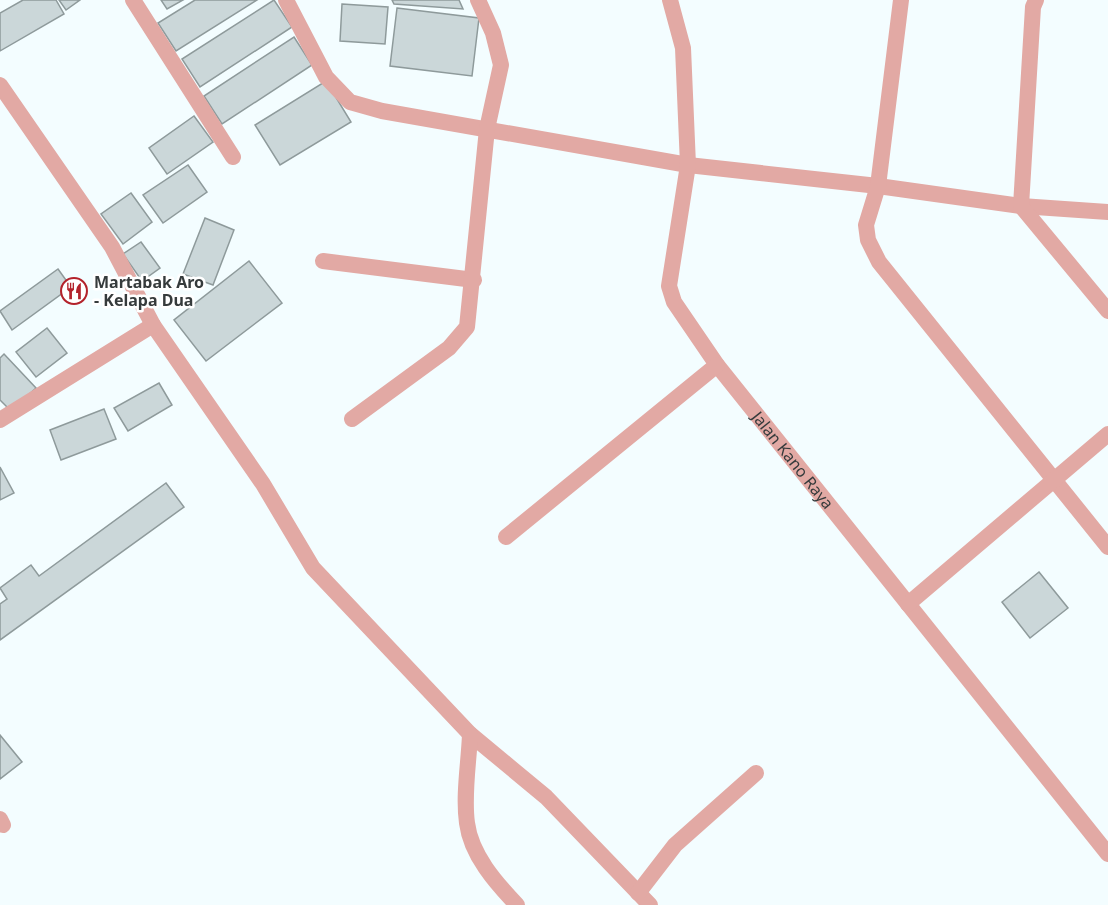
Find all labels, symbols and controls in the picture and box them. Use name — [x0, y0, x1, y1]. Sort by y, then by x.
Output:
place label: Martabak Aro - Kelapa Dua — [94, 271, 204, 311]
restaurant icon: Martabak Aro - Kelapa Dua — [59, 276, 89, 306]
street label: Jalan Kano Raya — [746, 405, 839, 513]

